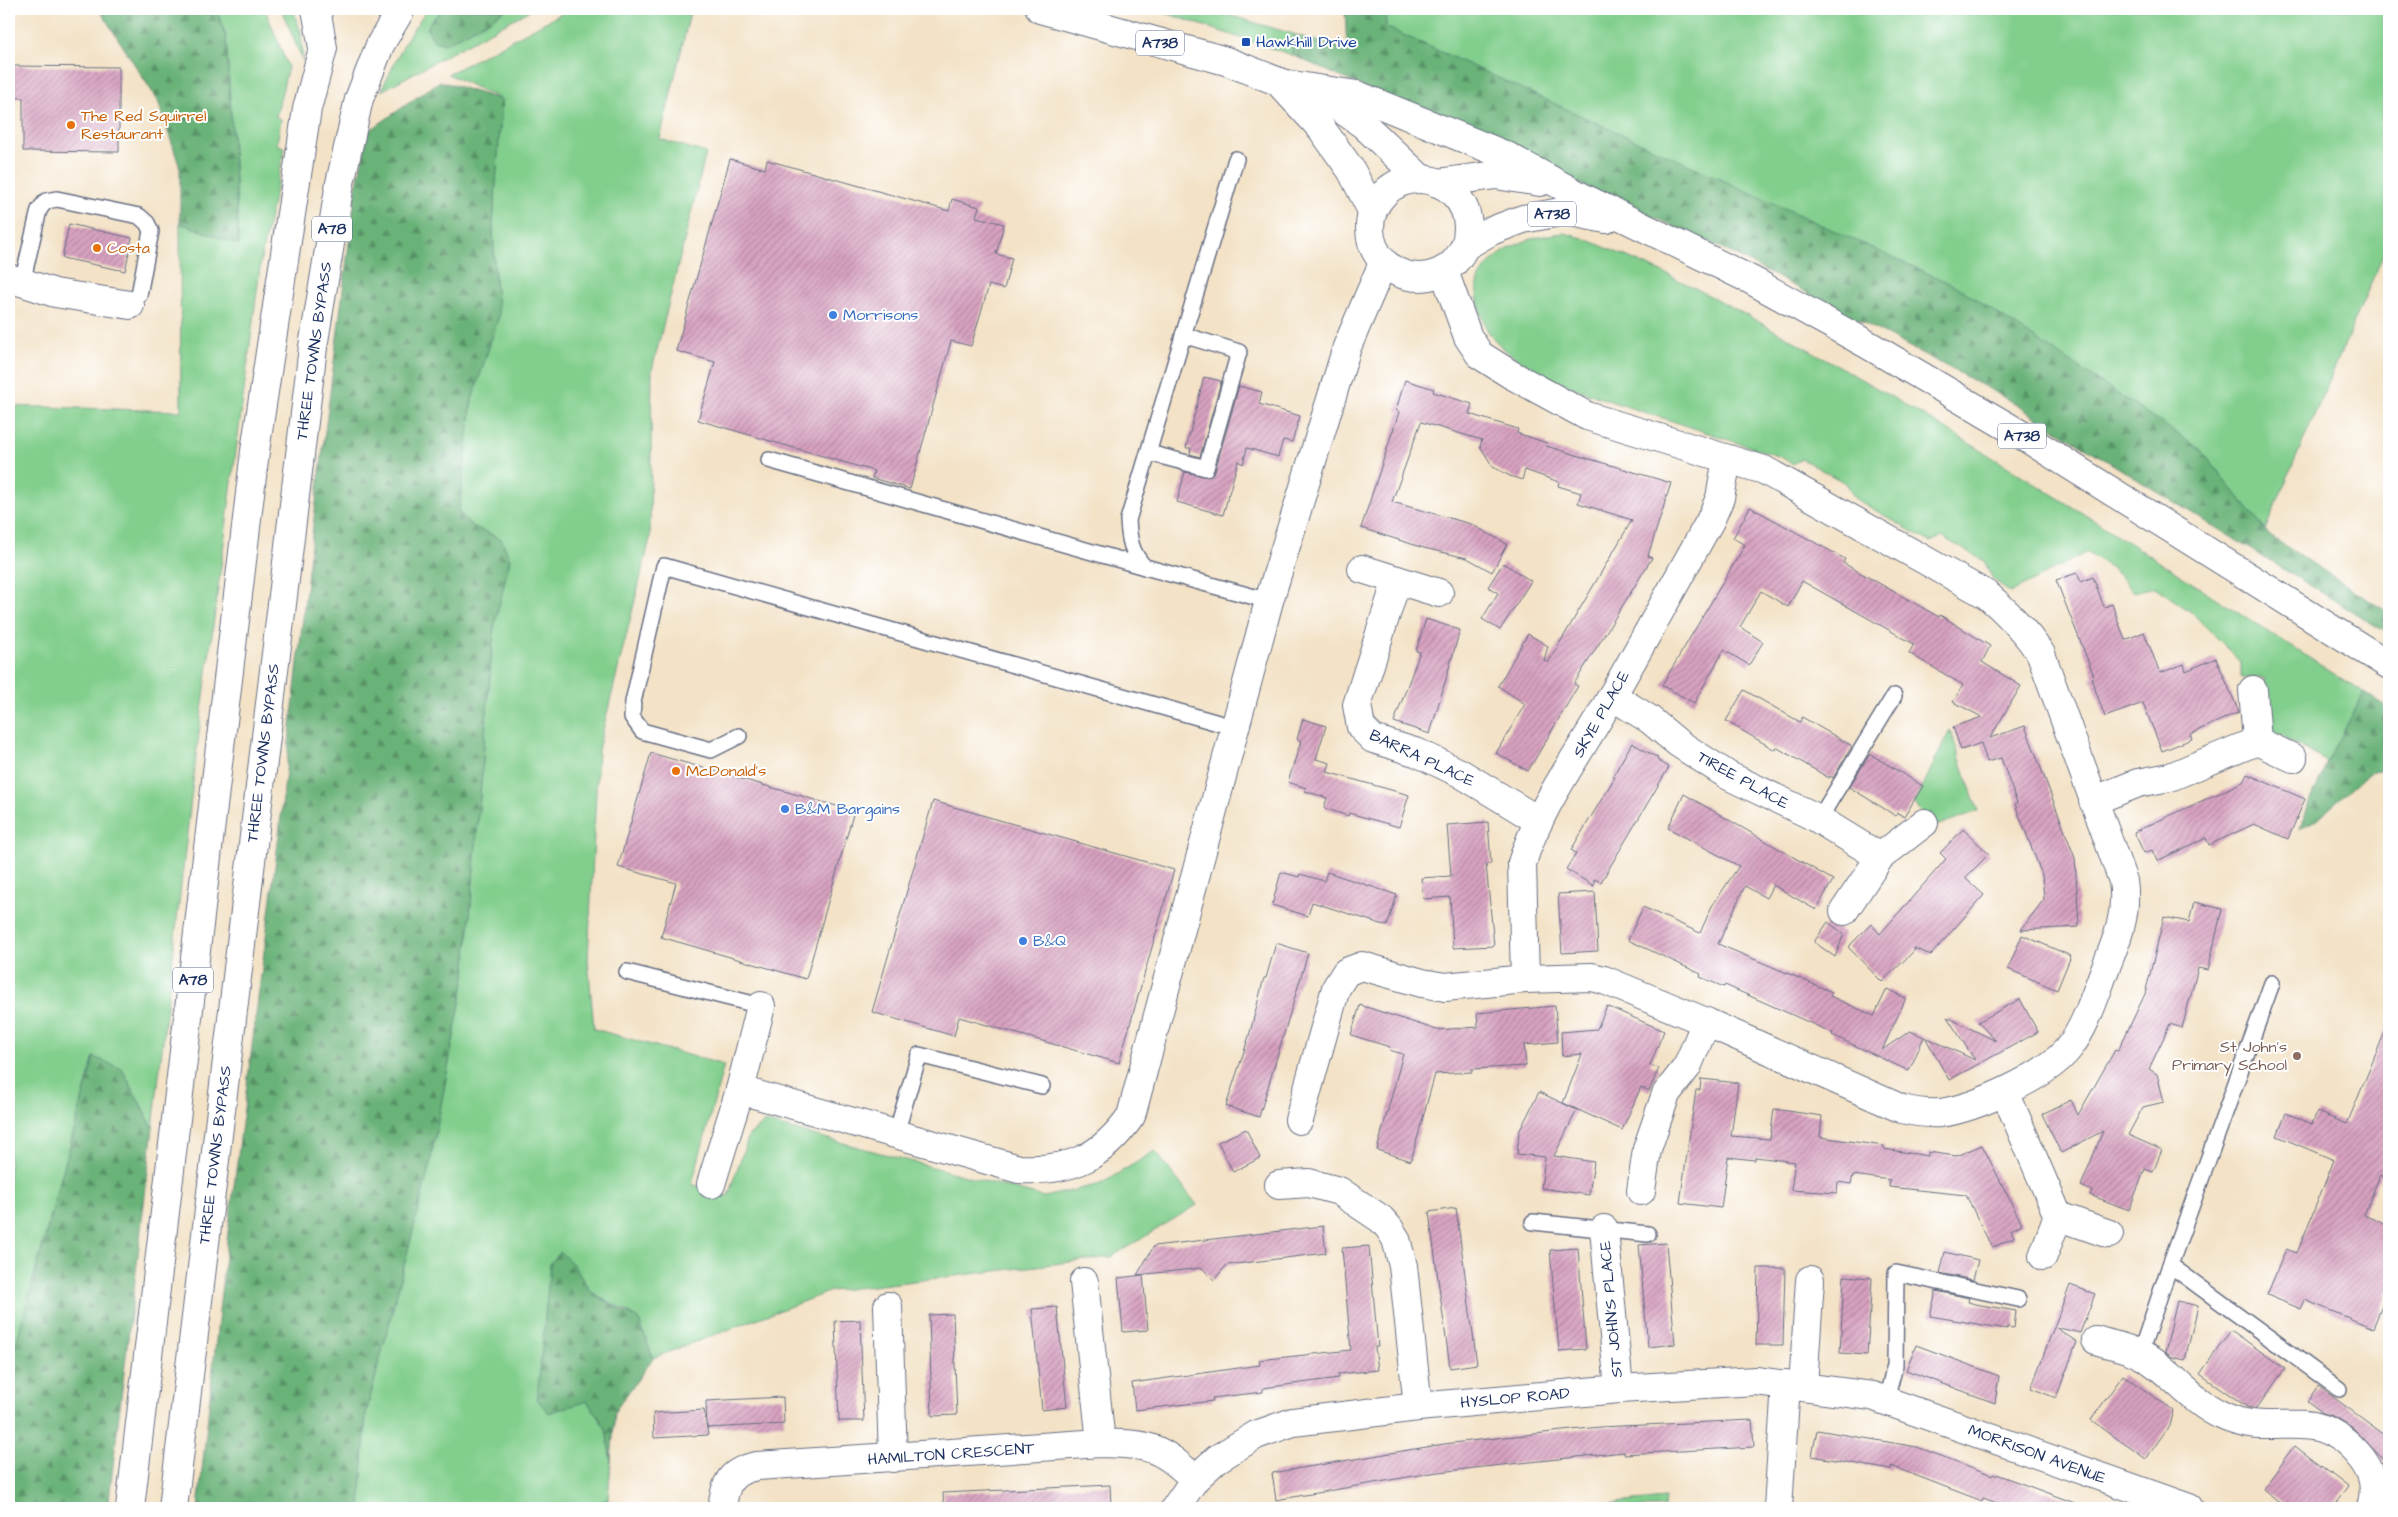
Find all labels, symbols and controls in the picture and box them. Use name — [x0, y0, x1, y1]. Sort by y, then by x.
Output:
road number: A738 — [1136, 30, 1184, 56]
place label: Hawkhill Drive — [1256, 31, 1357, 53]
marker: Hawkhill Drive — [1240, 36, 1252, 48]
place label: The Red Squirrel Restaurant — [81, 105, 207, 145]
marker: The Red Squirrel Restaurant — [65, 119, 77, 131]
road number: A738 — [1528, 202, 1576, 226]
road number: A78 — [312, 216, 352, 242]
place label: Costa — [107, 237, 150, 259]
marker: Costa — [91, 242, 103, 254]
street label: THREE TOWNS BYPASS — [291, 260, 337, 442]
place label: Morrisons — [843, 304, 918, 326]
marker: Morrisons — [827, 309, 839, 321]
road number: A738 — [1998, 424, 2046, 448]
street label: THREE TOWNS BYPASS — [241, 662, 285, 844]
street label: SKYE PLACE — [1567, 666, 1635, 761]
street label: BARRA PLACE — [1366, 724, 1479, 792]
street label: TIREE PLACE — [1693, 746, 1793, 814]
place label: McDonald's — [686, 760, 766, 782]
marker: McDonald's — [670, 765, 682, 777]
place label: B&M Bargains — [795, 798, 900, 821]
marker: B&M Bargains — [779, 803, 791, 815]
place label: B&Q — [1033, 930, 1067, 952]
marker: B&Q — [1017, 935, 1029, 947]
road number: A78 — [173, 968, 213, 992]
place label: St John's Primary School — [2172, 1036, 2287, 1077]
marker: St John's Primary School — [2291, 1050, 2303, 1062]
street label: THREE TOWNS BYPASS — [193, 1064, 237, 1246]
street label: ST JOHN'S PLACE — [1594, 1239, 1628, 1378]
street label: HYSLOP ROAD — [1459, 1382, 1571, 1414]
street label: MORRISON AVENUE — [1965, 1419, 2109, 1489]
street label: HAMILTON CRESCENT — [867, 1437, 1035, 1471]

